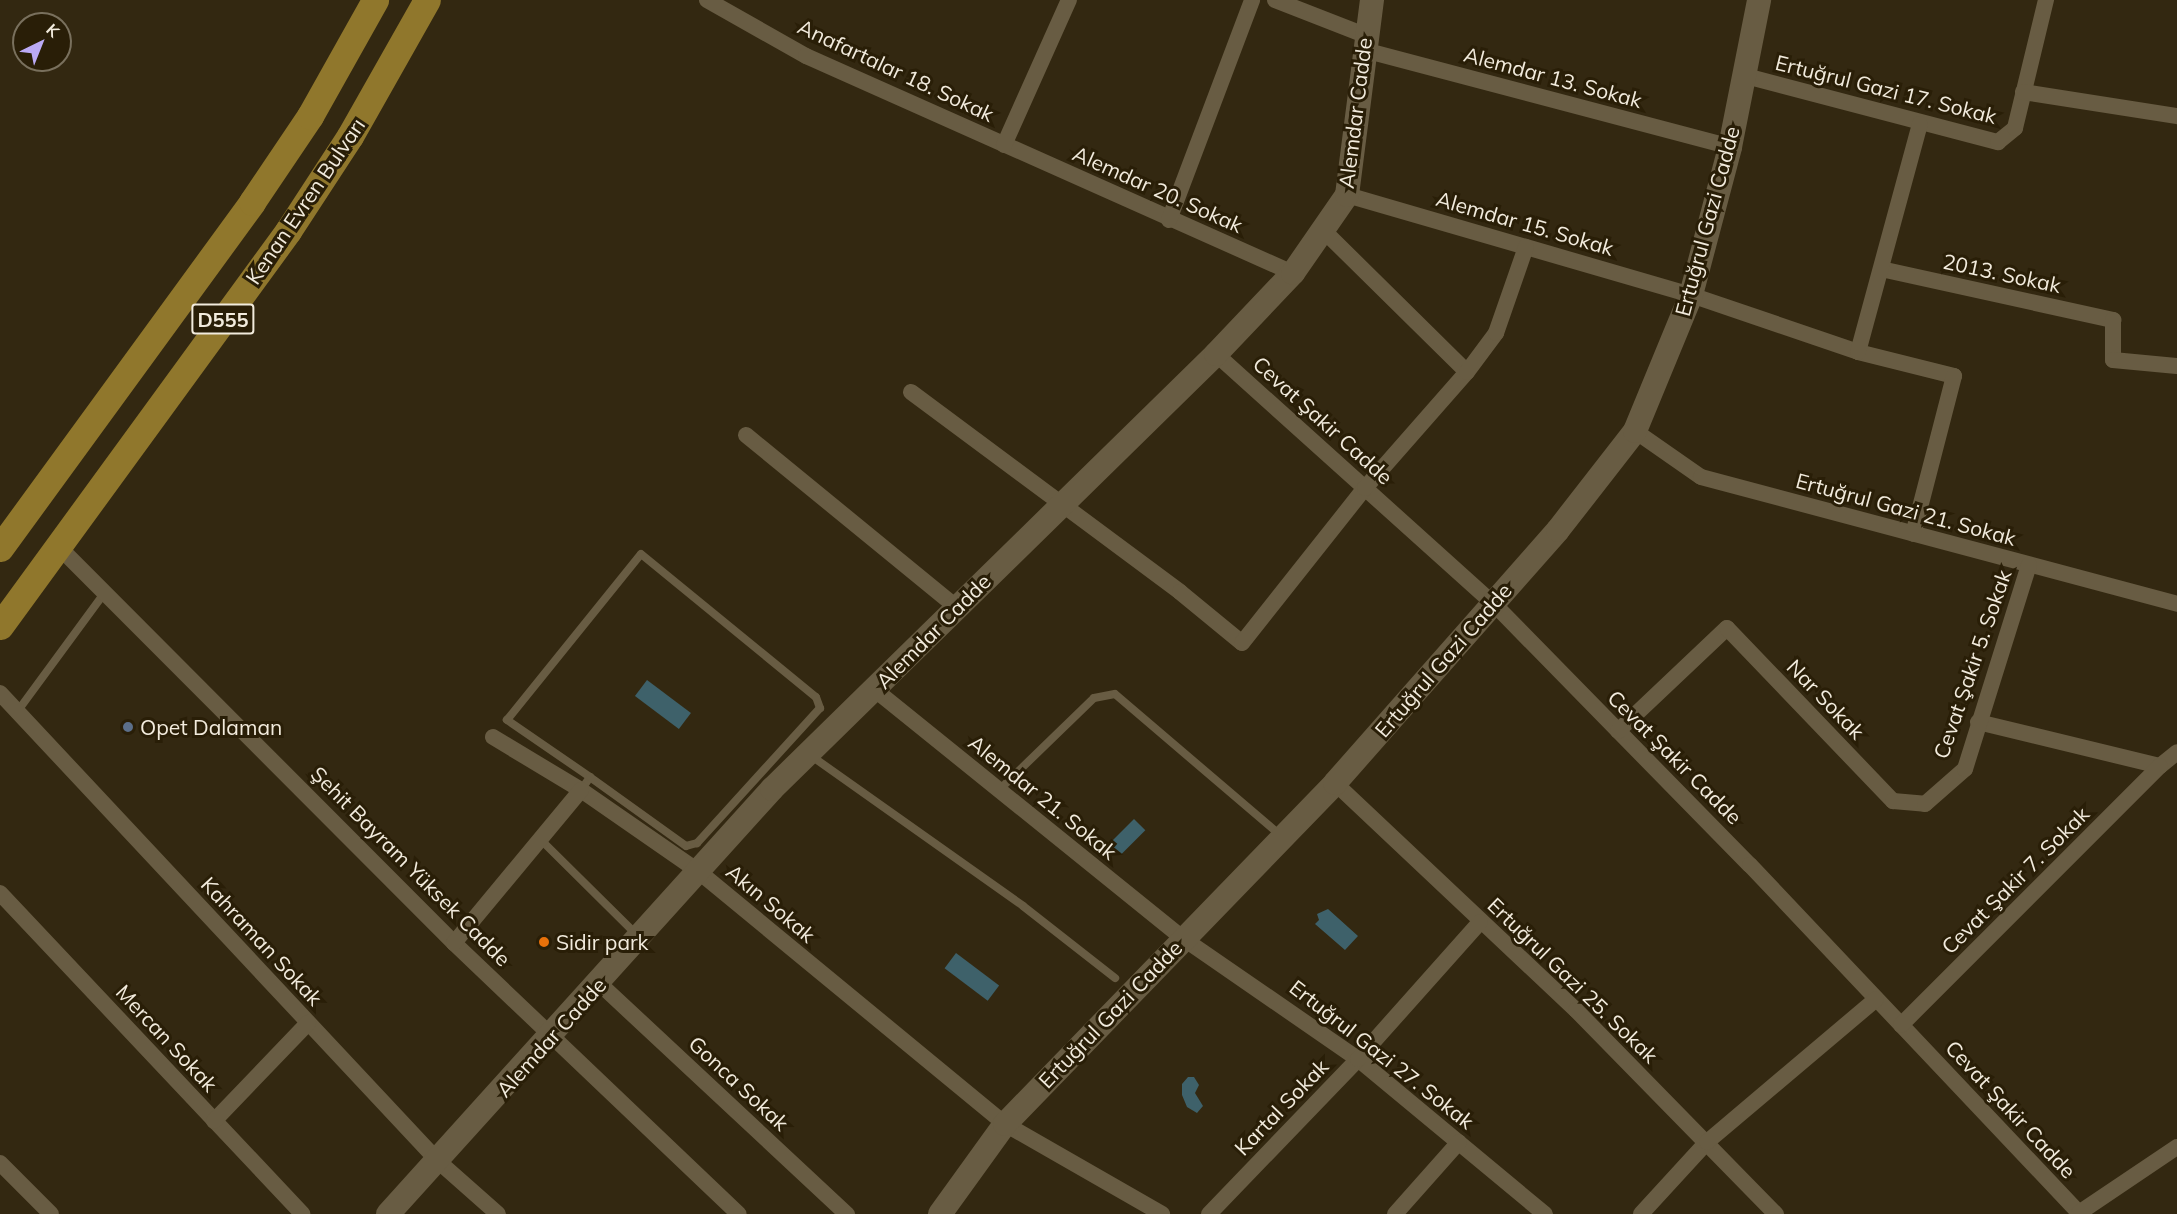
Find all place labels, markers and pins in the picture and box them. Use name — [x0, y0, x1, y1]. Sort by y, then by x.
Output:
place label: Opet Dalaman — [140, 714, 282, 740]
marker: Opet Dalaman — [121, 720, 135, 734]
place label: Sidir park — [556, 929, 648, 955]
marker: Sidir park — [537, 935, 551, 949]

